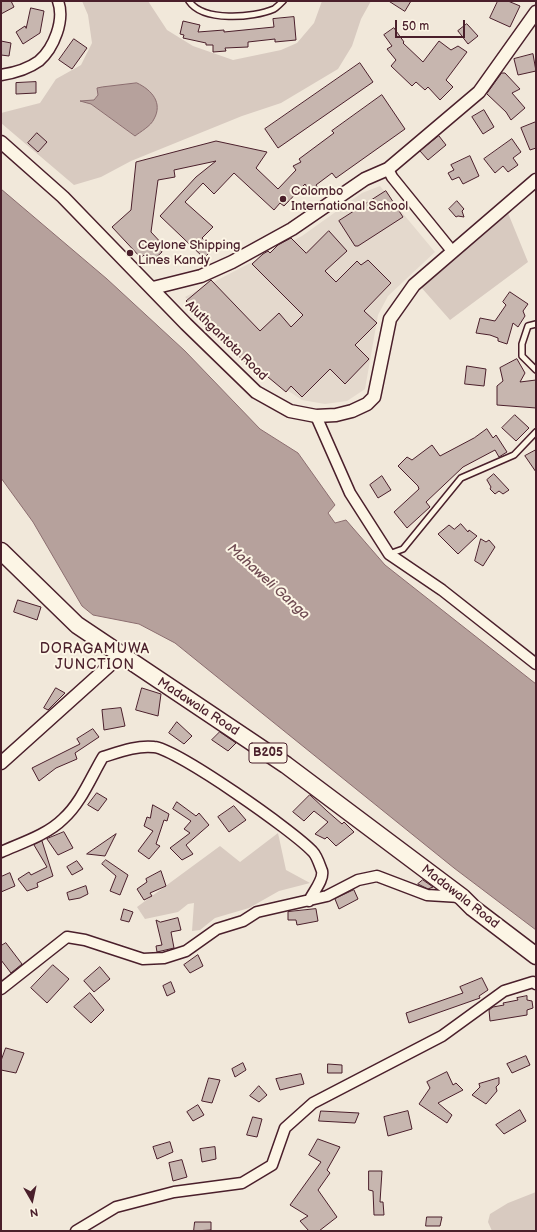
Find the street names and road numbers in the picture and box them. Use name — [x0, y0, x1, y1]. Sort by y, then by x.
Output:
street label: Aluthgantota Road — [182, 298, 270, 384]
street label: Madawala Road — [154, 675, 242, 739]
road number: B205 — [249, 743, 287, 763]
street label: Madawala Road — [418, 862, 502, 932]

